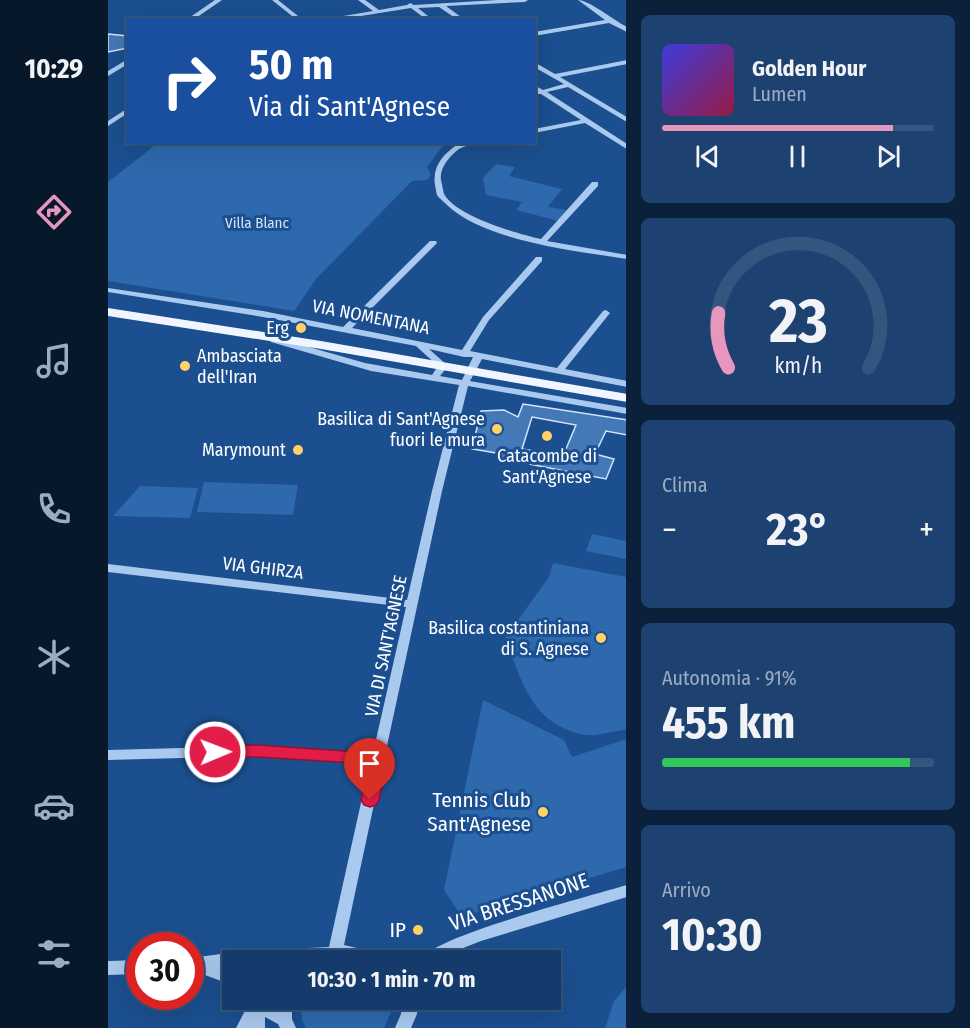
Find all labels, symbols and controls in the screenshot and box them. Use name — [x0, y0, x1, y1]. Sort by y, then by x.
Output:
text: 50 m — [249, 40, 333, 90]
icon: right — [150, 42, 228, 120]
text: 10:29 — [25, 53, 83, 85]
text: Golden Hour — [752, 55, 866, 82]
text: Lumen — [752, 82, 807, 106]
text: Via di Sant'Agnese — [249, 91, 450, 123]
icon: previous — [691, 140, 724, 173]
icon: pause — [781, 140, 814, 173]
icon: next — [872, 140, 905, 173]
icon: directions — [33, 191, 75, 233]
park label: Villa Blanc — [225, 214, 290, 232]
text: 23 — [768, 285, 827, 360]
street label: VIA NOMENTANA — [310, 295, 432, 339]
place label: Erg — [266, 317, 290, 339]
marker: Erg — [294, 321, 308, 335]
icon: music — [33, 340, 75, 382]
place label: Ambasciata dell'Iran — [197, 345, 282, 388]
text: km/h — [774, 354, 822, 380]
marker: Ambasciata dell'Iran — [178, 359, 192, 373]
place label: Basilica di Sant'Agnese fuori le mura — [317, 408, 485, 451]
marker: Basilica di Sant'Agnese fuori le mura — [490, 422, 504, 436]
marker: Catacombe di Sant'Agnese — [540, 429, 554, 443]
place label: Marymount — [202, 439, 286, 461]
marker: Marymount — [291, 443, 305, 457]
place label: Catacombe di Sant'Agnese — [497, 445, 597, 488]
text: Clima — [662, 473, 707, 497]
icon: phone — [33, 488, 75, 530]
text: 23° — [766, 503, 830, 557]
text: − — [662, 510, 677, 550]
text: + — [919, 510, 934, 550]
street label: VIA GHIRZA — [221, 552, 305, 584]
street label: VIA DI SANT'AGNESE — [360, 573, 412, 719]
place label: Basilica costantiniana di S. Agnese — [428, 617, 589, 660]
marker: Basilica costantiniana di S. Agnese — [594, 631, 608, 645]
icon: climate — [33, 636, 75, 678]
text: Autonomia · 91% — [662, 666, 797, 690]
text: 455 km — [662, 696, 795, 750]
position arrow — [183, 720, 247, 784]
pin — [344, 738, 395, 800]
icon: arrive — [353, 747, 386, 780]
icon: car — [33, 785, 75, 827]
place label: Tennis Club Sant'Agnese — [427, 787, 531, 837]
marker: Tennis Club Sant'Agnese — [536, 805, 550, 819]
street label: VIA BRESSANONE — [446, 867, 592, 937]
text: Arrivo — [662, 878, 711, 902]
text: 10:30 — [662, 908, 763, 962]
place label: IP — [390, 917, 406, 943]
marker: IP — [411, 923, 425, 937]
speed limit sign: 30 — [126, 932, 204, 1010]
icon: filters — [33, 933, 75, 975]
text: 10:30 · 1 min · 70 m — [308, 966, 475, 993]

